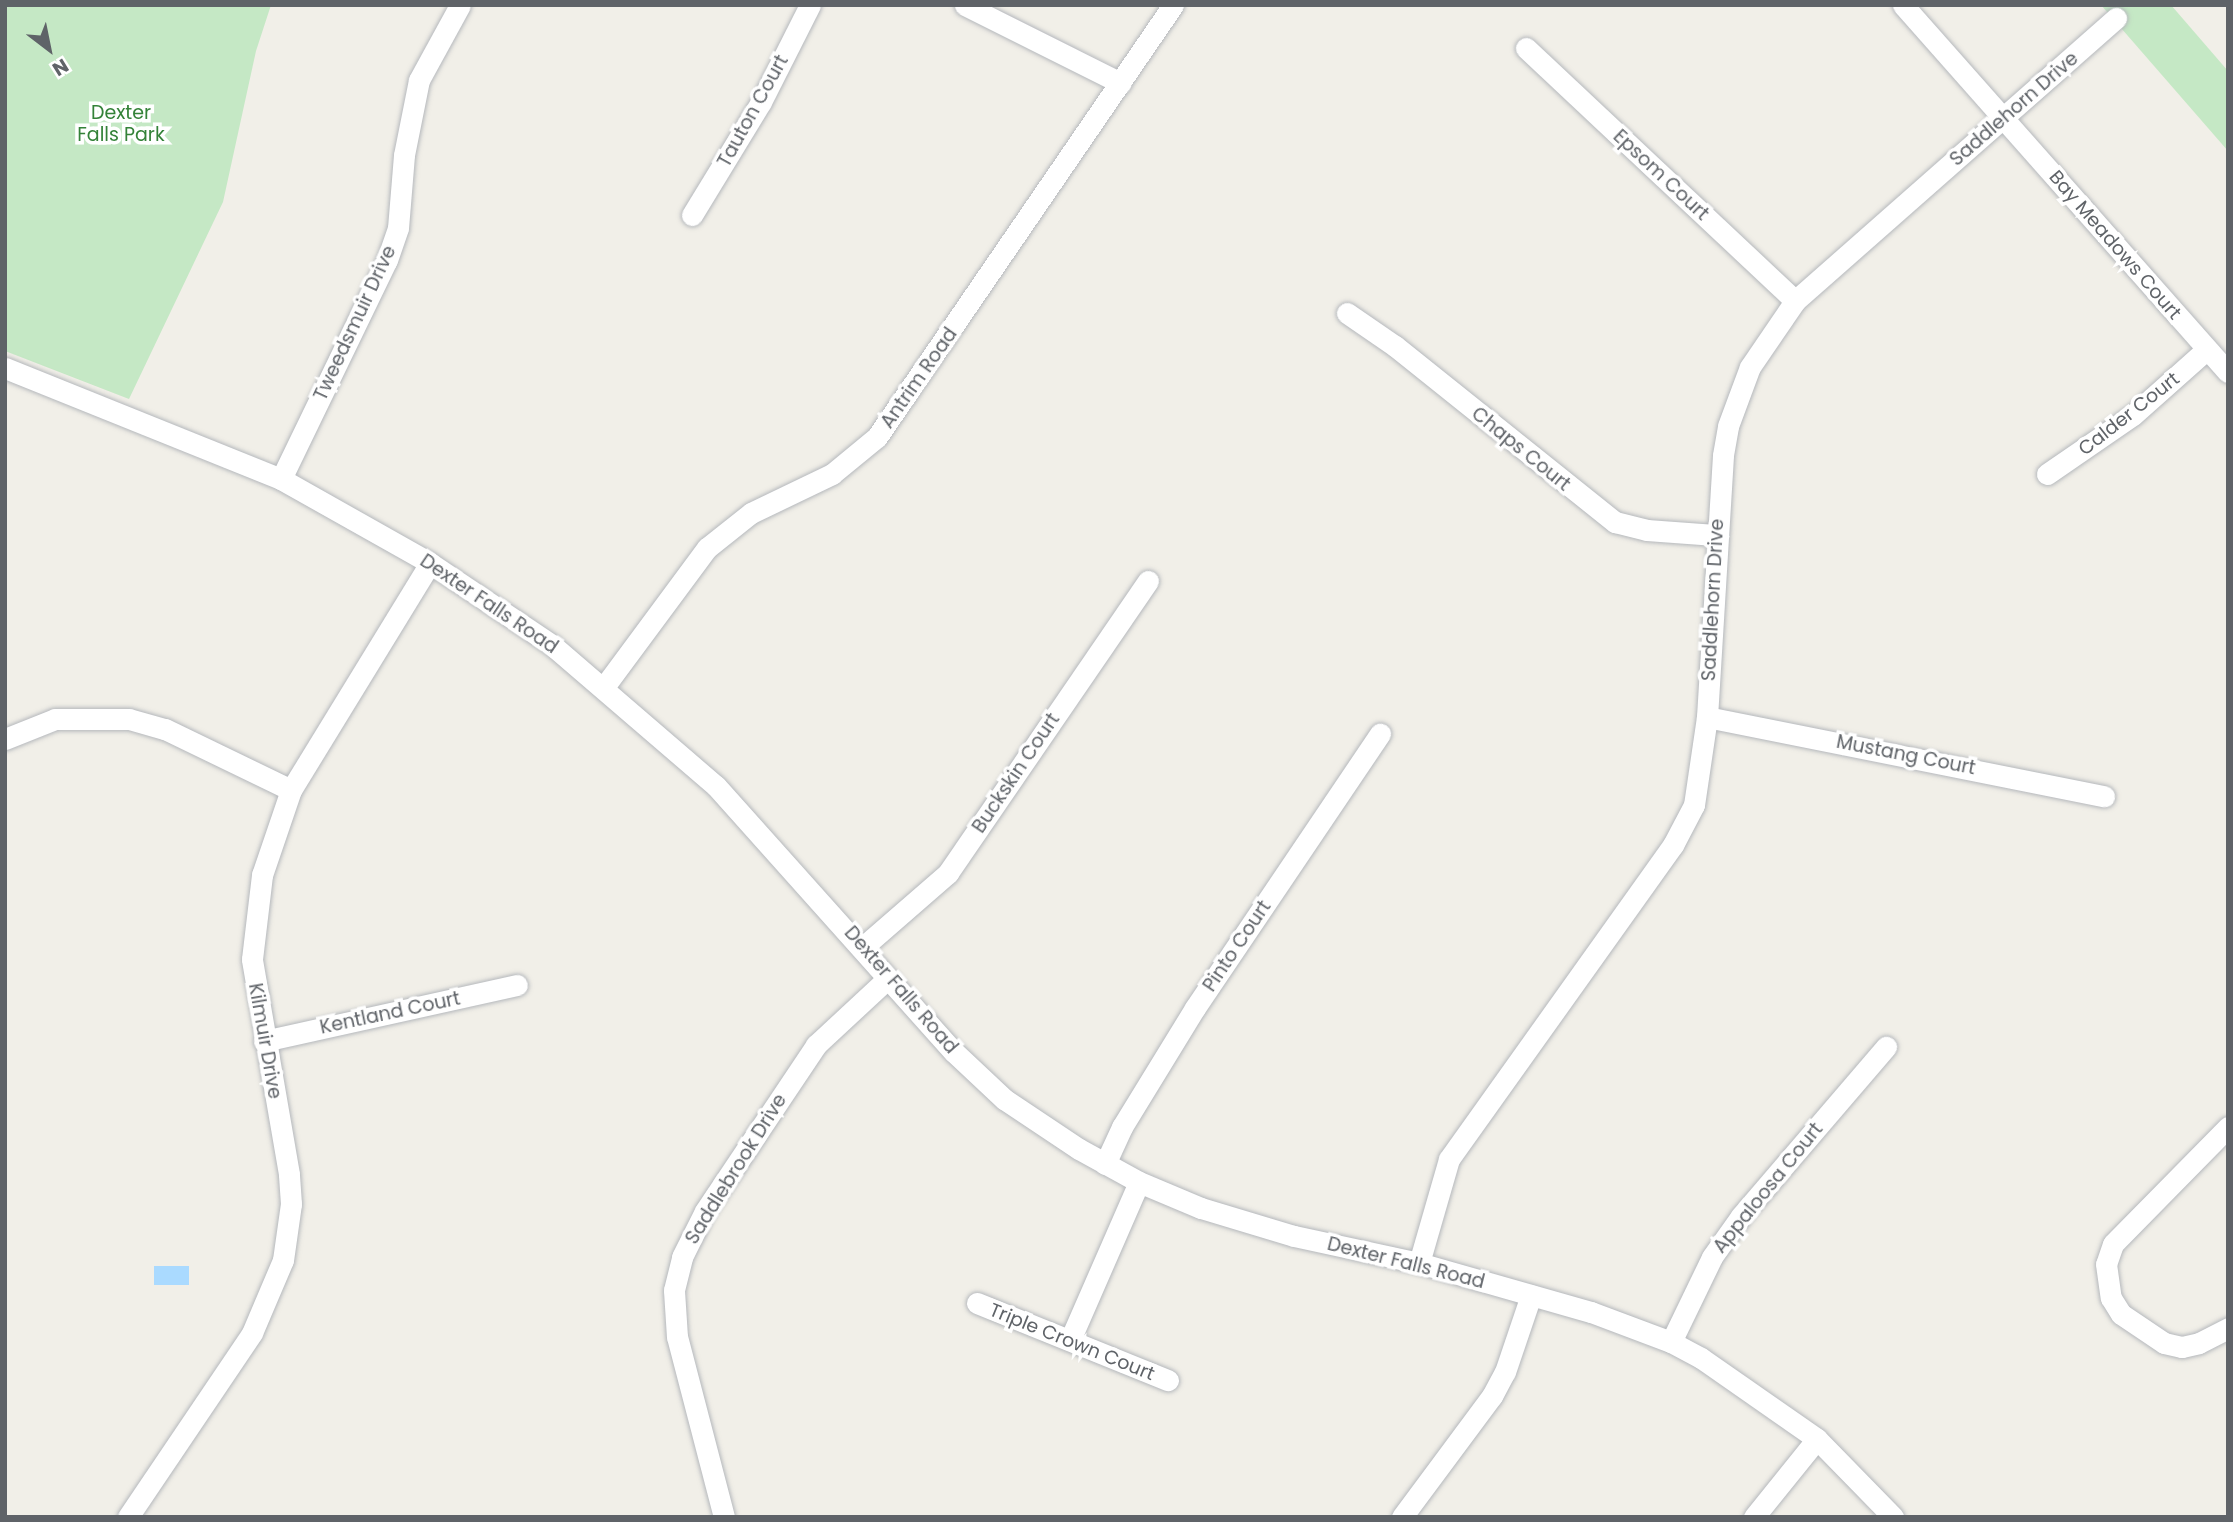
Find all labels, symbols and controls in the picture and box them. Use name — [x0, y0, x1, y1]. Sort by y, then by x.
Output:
north arrow — [14, 14, 84, 84]
street label: Saddlehorn Drive — [1945, 47, 2083, 171]
street label: Tauton Court — [713, 51, 793, 171]
text: N — [47, 52, 74, 82]
park label: Dexter Falls Park — [77, 102, 165, 146]
street label: Epsom Court — [1609, 125, 1713, 225]
street label: Bay Meadows Court — [2044, 166, 2186, 324]
street label: Tweedsmuir Drive — [309, 242, 401, 404]
street label: Antrim Road — [876, 323, 962, 433]
street label: Calder Court — [2074, 367, 2184, 461]
street label: Chaps Court — [1467, 402, 1575, 496]
street label: Saddlehorn Drive — [1697, 518, 1729, 682]
street label: Dexter Falls Road — [416, 549, 562, 659]
street label: Buckskin Court — [967, 709, 1065, 837]
street label: Mustang Court — [1834, 730, 1978, 780]
street label: Pinto Court — [1198, 896, 1276, 996]
street label: Dexter Falls Road — [839, 922, 963, 1058]
street label: Kilmuir Drive — [244, 981, 286, 1101]
street label: Kentland Court — [318, 987, 462, 1039]
street label: Saddlebrook Drive — [681, 1090, 791, 1248]
street label: Appaloosa Court — [1708, 1118, 1828, 1258]
street label: Dexter Falls Road — [1325, 1232, 1487, 1294]
street label: Triple Crown Court — [986, 1298, 1158, 1386]

